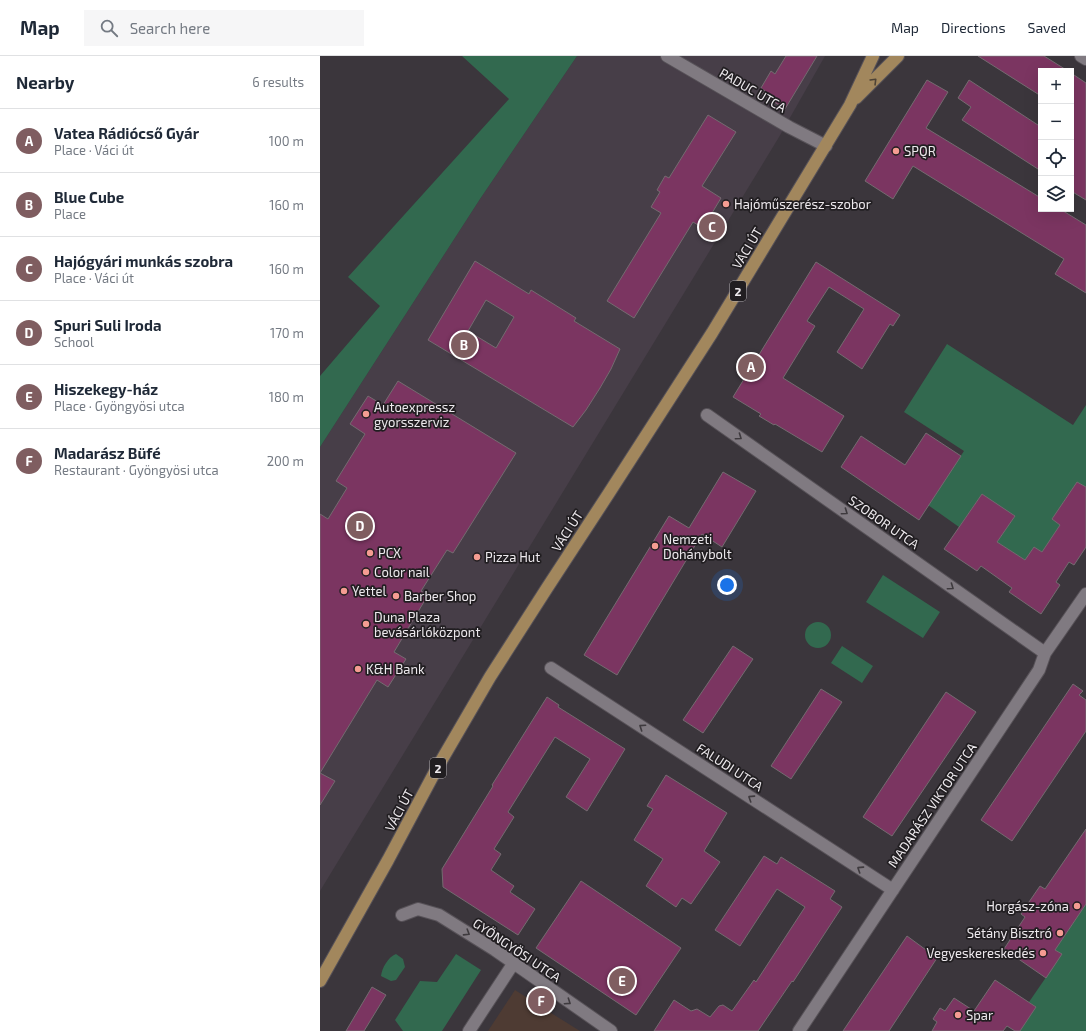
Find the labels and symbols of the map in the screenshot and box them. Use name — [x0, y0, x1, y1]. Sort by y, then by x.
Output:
street label: PADUC UTCA — [717, 64, 789, 116]
one-way arrow — [869, 78, 877, 86]
place label: SPQR — [904, 143, 936, 159]
marker: SPQR — [891, 146, 901, 156]
place label: Hajóműszerész-szobor — [734, 196, 871, 212]
marker: Hajóműszerész-szobor — [721, 199, 731, 209]
pin: C — [699, 212, 725, 242]
street label: VÁCI ÚT — [728, 224, 766, 272]
road number: 2 — [730, 281, 746, 301]
pin: B — [451, 330, 477, 360]
pin: A — [738, 352, 764, 382]
place label: Autoexpressz gyorsszerviz — [374, 399, 455, 430]
marker: Autoexpressz gyorsszerviz — [361, 409, 371, 419]
one-way arrow — [734, 432, 741, 439]
street label: SZOBOR UTCA — [846, 492, 922, 552]
street label: VÁCI ÚT — [547, 507, 586, 554]
one-way arrow — [841, 507, 848, 515]
pin: D — [347, 511, 373, 541]
place label: Nemzeti Dohánybolt — [663, 531, 732, 562]
marker: Nemzeti Dohánybolt — [650, 541, 660, 551]
place label: PCX — [378, 545, 401, 561]
marker: PCX — [365, 548, 375, 558]
place label: Pizza Hut — [485, 549, 540, 565]
marker: Pizza Hut — [472, 552, 482, 562]
place label: Color nail — [374, 564, 430, 580]
marker: Color nail — [361, 567, 371, 577]
your location — [717, 575, 737, 595]
one-way arrow — [947, 582, 954, 589]
place label: Yettel — [352, 583, 386, 599]
marker: Yettel — [339, 586, 349, 596]
place label: Barber Shop — [404, 588, 476, 604]
marker: Barber Shop — [391, 591, 401, 601]
place label: Duna Plaza bevásárlóközpont — [374, 609, 480, 640]
marker: Duna Plaza bevásárlóközpont — [361, 619, 371, 629]
place label: K&H Bank — [366, 661, 425, 677]
marker: K&H Bank — [353, 664, 363, 674]
one-way arrow — [639, 724, 646, 732]
street label: MADARÁSZ VIKTOR UTCA — [883, 739, 980, 870]
street label: FALUDI UTCA — [694, 740, 766, 794]
road number: 2 — [430, 758, 446, 778]
street label: VÁCI ÚT — [380, 785, 417, 834]
one-way arrow — [748, 795, 755, 803]
one-way arrow — [857, 866, 864, 874]
place label: Horgász-zóna — [986, 898, 1069, 914]
marker: Horgász-zóna — [1072, 901, 1082, 911]
street label: GYÖNGYÖSI UTCA — [470, 915, 564, 985]
place label: Sétány Bisztró — [967, 925, 1052, 941]
one-way arrow — [463, 928, 470, 936]
marker: Sétány Bisztró — [1055, 928, 1065, 938]
place label: Vegyeskereskedés — [926, 945, 1035, 961]
marker: Vegyeskereskedés — [1038, 948, 1048, 958]
pin: E — [609, 966, 635, 996]
pin: F — [528, 986, 554, 1016]
one-way arrow — [564, 997, 571, 1004]
place label: Spar — [966, 1007, 993, 1023]
marker: Spar — [953, 1010, 963, 1020]

